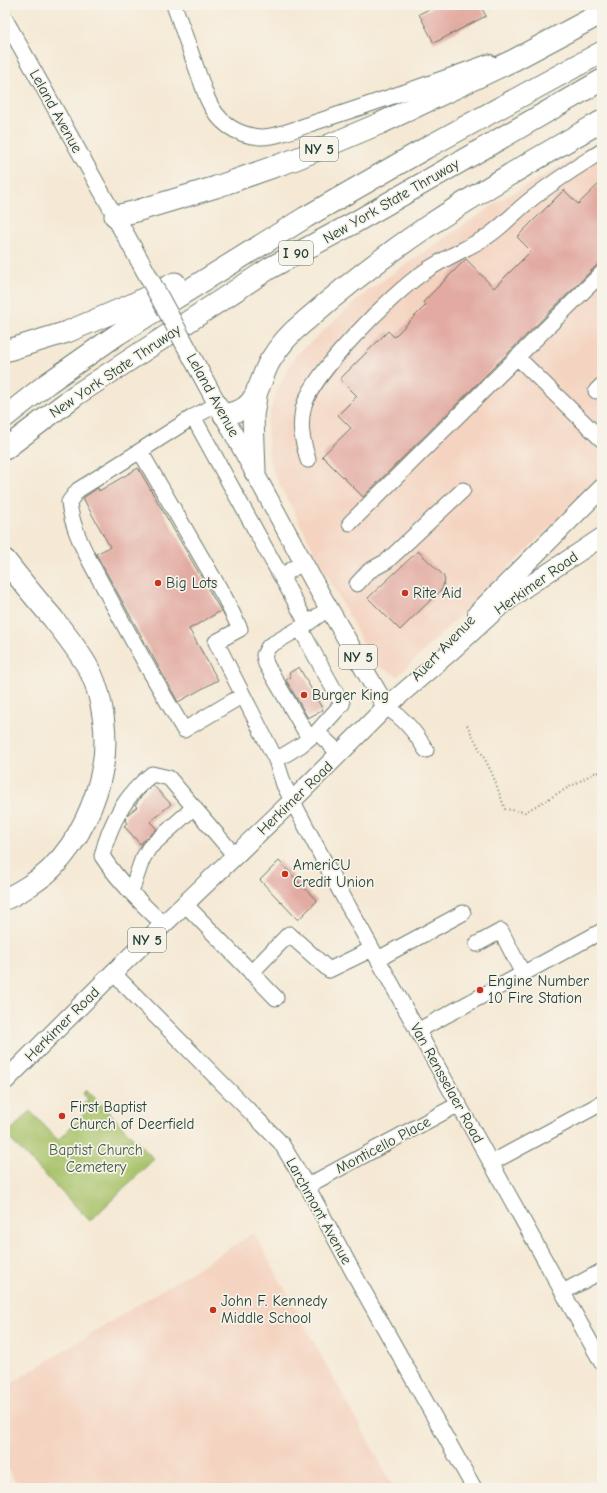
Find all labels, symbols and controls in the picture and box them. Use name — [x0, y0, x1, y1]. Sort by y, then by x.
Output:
street label: Leland Avenue — [26, 66, 87, 156]
road number: NY 5 — [300, 137, 338, 161]
street label: New York State Thruway — [320, 154, 463, 247]
road number: I 90 — [279, 241, 313, 265]
street label: New York State Thruway — [46, 320, 184, 422]
street label: Leland Avenue — [183, 350, 244, 440]
street label: Herkimer Road — [491, 547, 581, 619]
place label: Big Lots — [166, 574, 217, 592]
marker: Big Lots — [153, 578, 163, 588]
place label: Rite Aid — [413, 584, 462, 602]
marker: Rite Aid — [400, 588, 410, 598]
street label: Auert Avenue — [407, 611, 479, 685]
road number: NY 5 — [339, 645, 377, 669]
place label: Burger King — [312, 686, 389, 704]
marker: Burger King — [299, 690, 309, 700]
street label: Herkimer Road — [253, 757, 337, 839]
place label: AmeriCU Credit Union — [293, 856, 374, 891]
marker: AmeriCU Credit Union — [280, 869, 290, 879]
road number: NY 5 — [128, 928, 166, 952]
place label: Engine Number 10 Fire Station — [488, 972, 589, 1007]
street label: Herkimer Road — [21, 983, 103, 1065]
marker: Engine Number 10 Fire Station — [475, 985, 485, 995]
street label: Van Rensselaer Road — [406, 1020, 488, 1146]
place label: First Baptist Church of Deerfield — [70, 1098, 195, 1133]
marker: First Baptist Church of Deerfield — [57, 1111, 67, 1121]
street label: Monticello Place — [332, 1112, 434, 1178]
park label: Baptist Church Cemetery — [49, 1141, 143, 1176]
street label: Larchmont Avenue — [282, 1154, 356, 1268]
place label: John F. Kennedy Middle School — [221, 1292, 327, 1327]
marker: John F. Kennedy Middle School — [208, 1305, 218, 1315]

